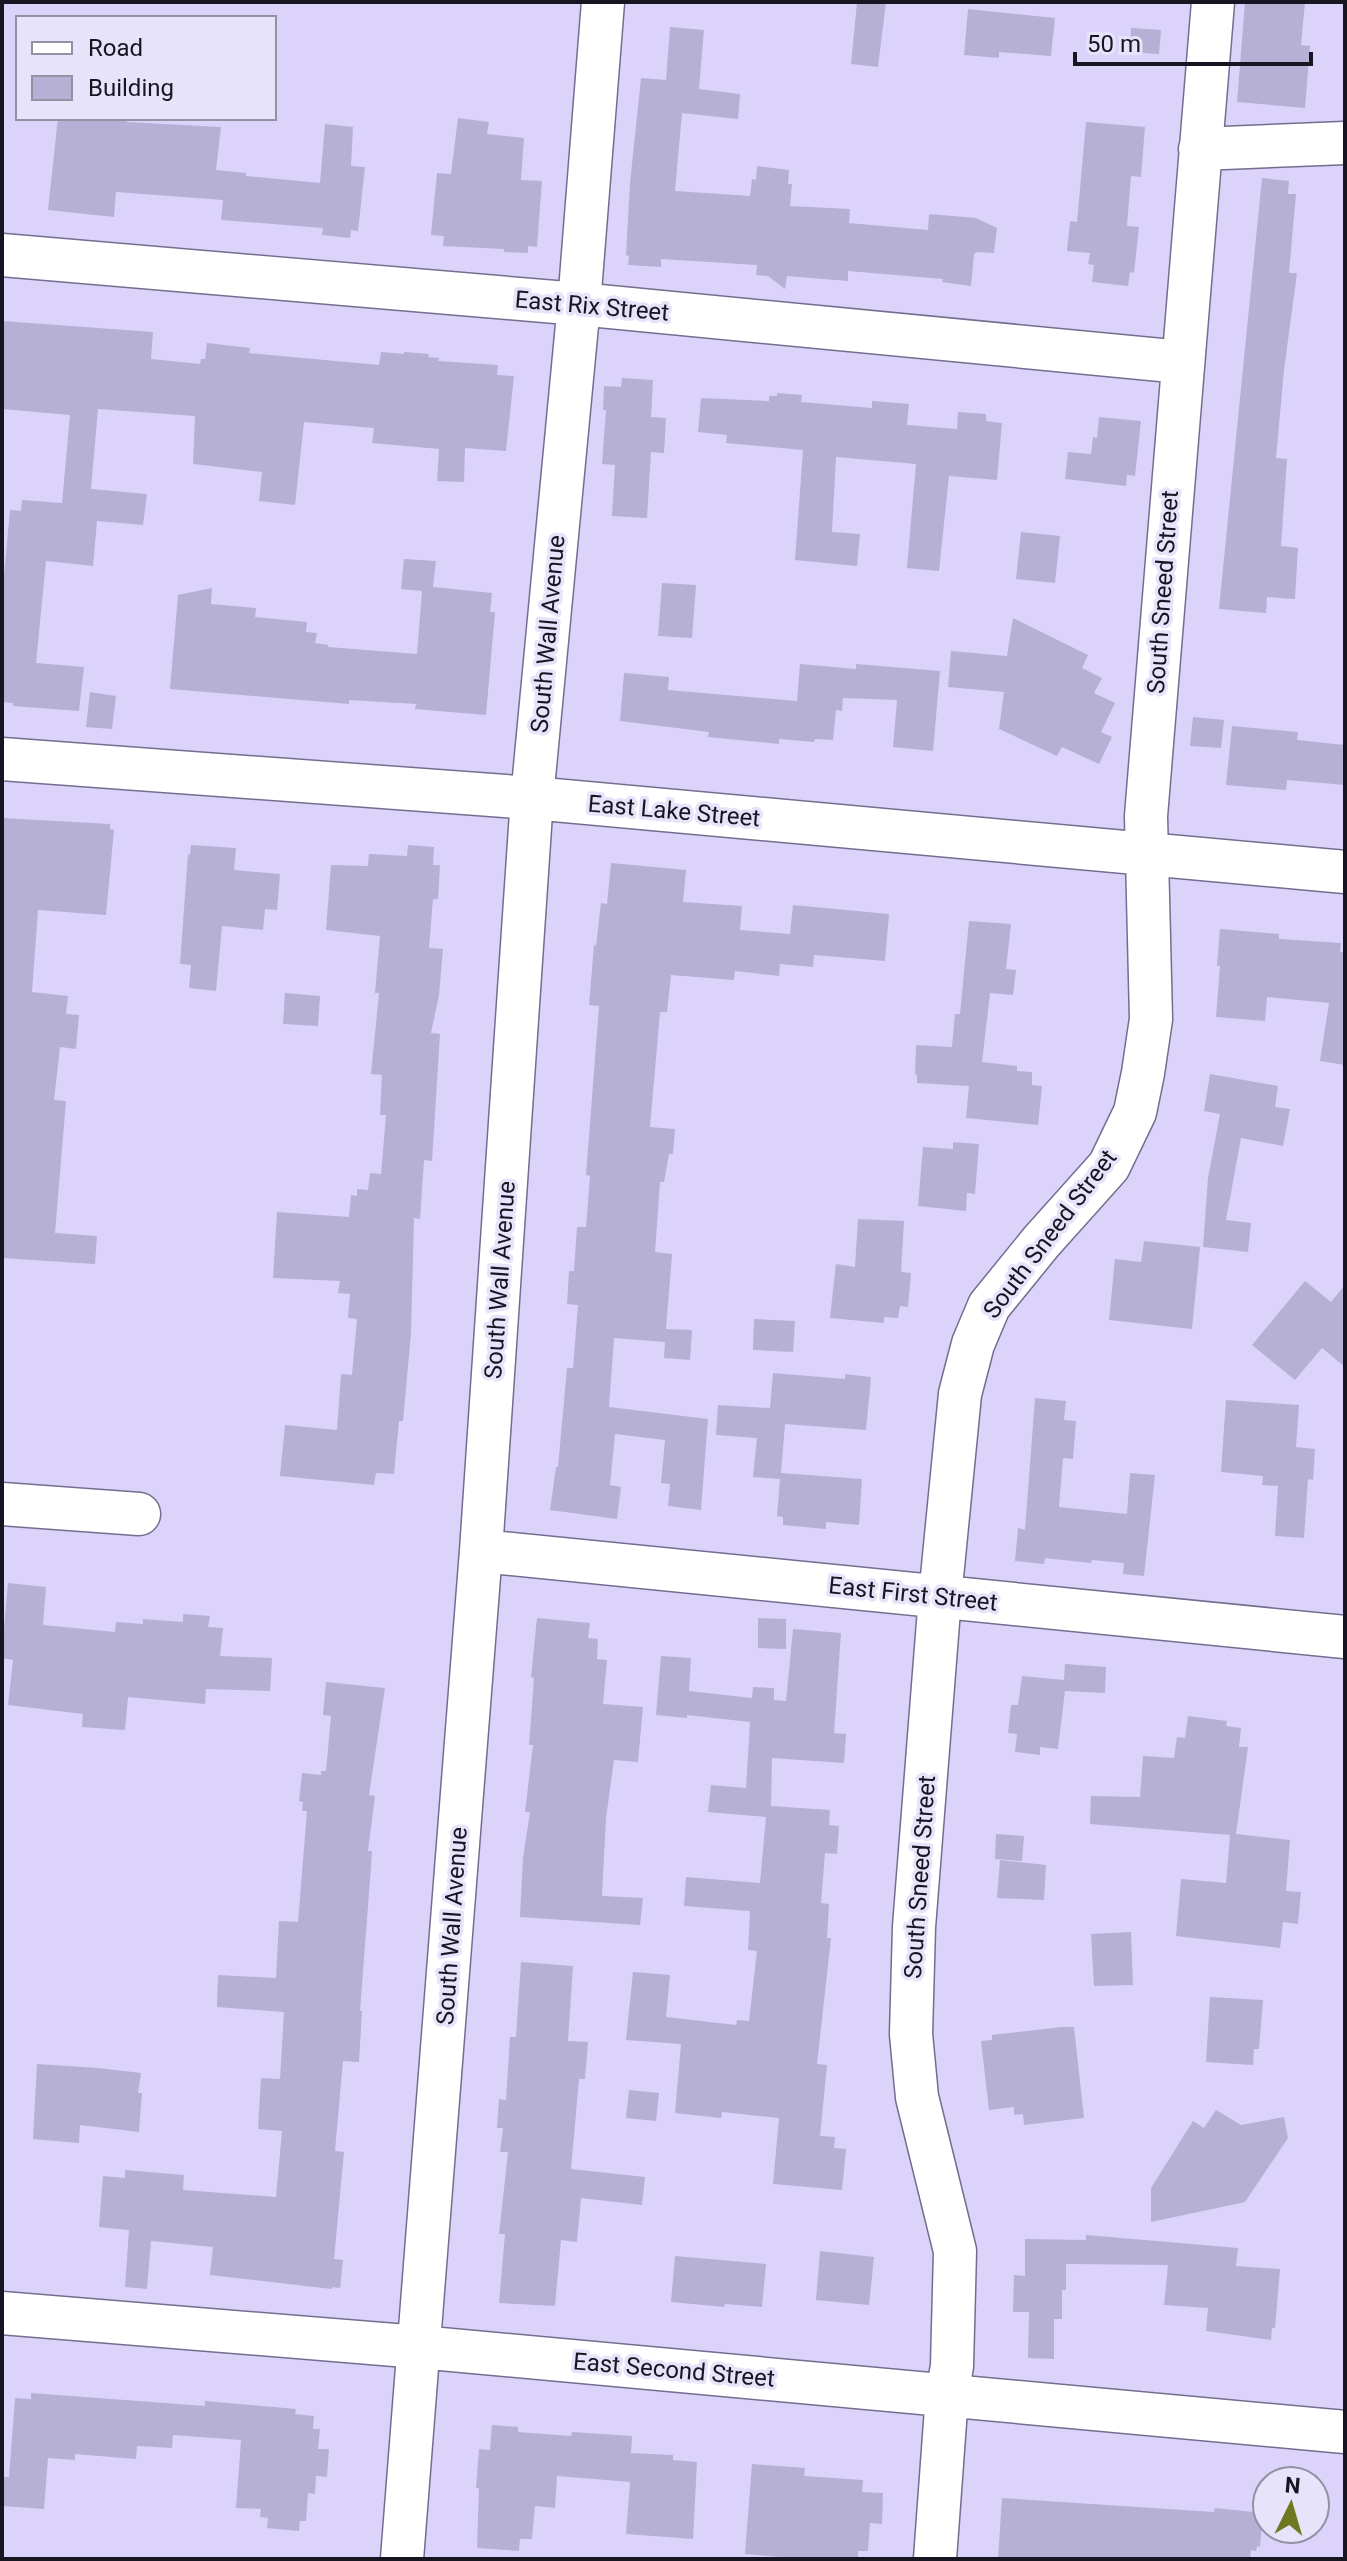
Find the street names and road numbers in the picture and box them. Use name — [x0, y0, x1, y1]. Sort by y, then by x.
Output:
street label: East Rix Street — [514, 285, 670, 327]
street label: South Sneed Street — [1142, 489, 1184, 695]
street label: South Wall Avenue — [525, 534, 571, 734]
street label: East Lake Street — [587, 790, 761, 832]
street label: South Sneed Street — [977, 1144, 1123, 1324]
street label: South Wall Avenue — [479, 1180, 521, 1380]
street label: East First Street — [827, 1571, 999, 1617]
street label: South Sneed Street — [899, 1774, 941, 1980]
street label: South Wall Avenue — [431, 1826, 473, 2026]
street label: East Second Street — [572, 2347, 776, 2393]

